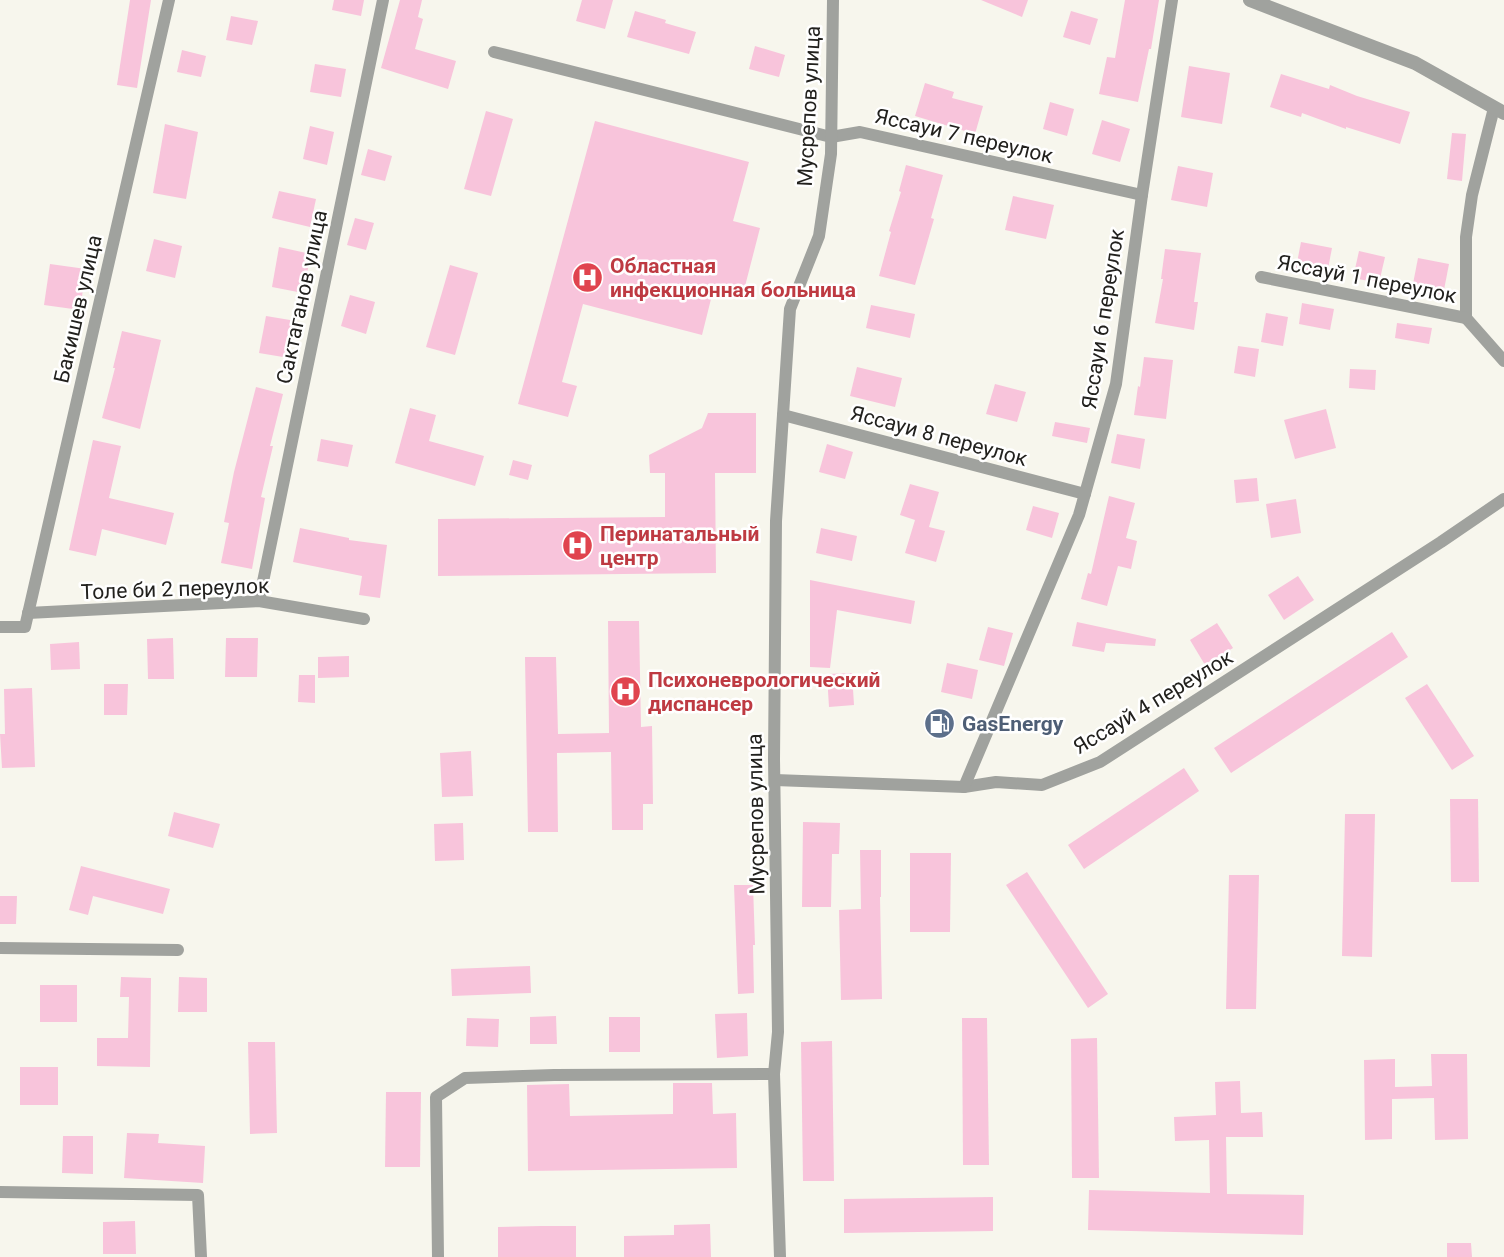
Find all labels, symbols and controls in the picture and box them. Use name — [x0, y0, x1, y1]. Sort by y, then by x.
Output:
street label: Мусрепов улица — [793, 25, 825, 187]
street label: Яссауи 7 переулок — [873, 104, 1056, 168]
street label: Сактаганов улица — [272, 208, 332, 386]
street label: Яссауи 6 переулок — [1077, 227, 1129, 411]
street label: Бакишев улица — [49, 233, 107, 385]
street label: Яссауй 1 переулок — [1275, 250, 1459, 308]
place label: Областная инфекционная больница — [610, 254, 856, 302]
hospital icon: Областная инфекционная больница — [570, 261, 604, 295]
street label: Яссауи 8 переулок — [848, 401, 1031, 471]
place label: Перинатальный центр — [600, 522, 759, 570]
hospital icon: Перинатальный центр — [560, 529, 594, 563]
street label: Толе би 2 переулок — [80, 574, 270, 604]
street label: Яссауй 4 переулок — [1069, 645, 1238, 759]
place label: Психоневрологический диспансер — [648, 668, 880, 716]
hospital icon: Психоневрологический диспансер — [608, 675, 642, 709]
fuel station icon: GasEnergy — [922, 707, 956, 741]
place label: GasEnergy — [962, 712, 1064, 736]
street label: Мусрепов улица — [743, 733, 769, 895]

